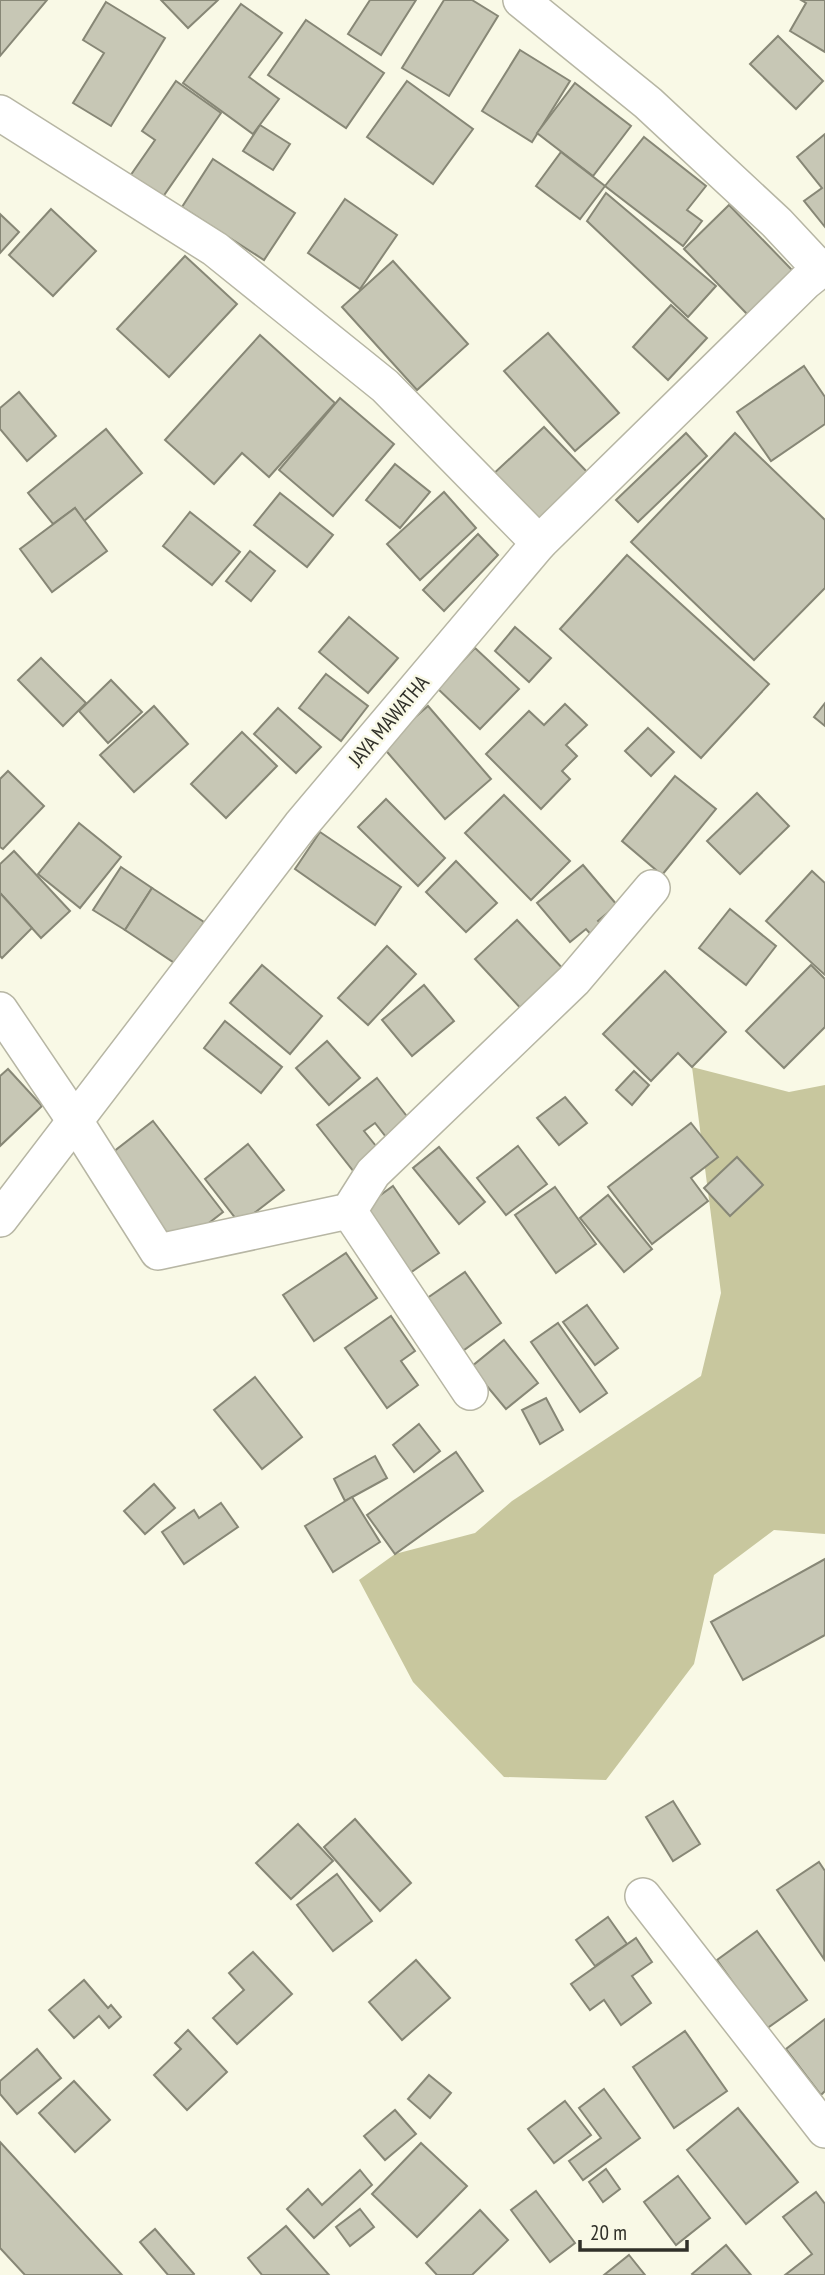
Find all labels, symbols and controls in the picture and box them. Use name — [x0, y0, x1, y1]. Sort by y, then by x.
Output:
street label: JAYA MAWATHA — [342, 669, 435, 773]
scale bar — [580, 2208, 687, 2252]
text: 20 m — [590, 2219, 627, 2246]

